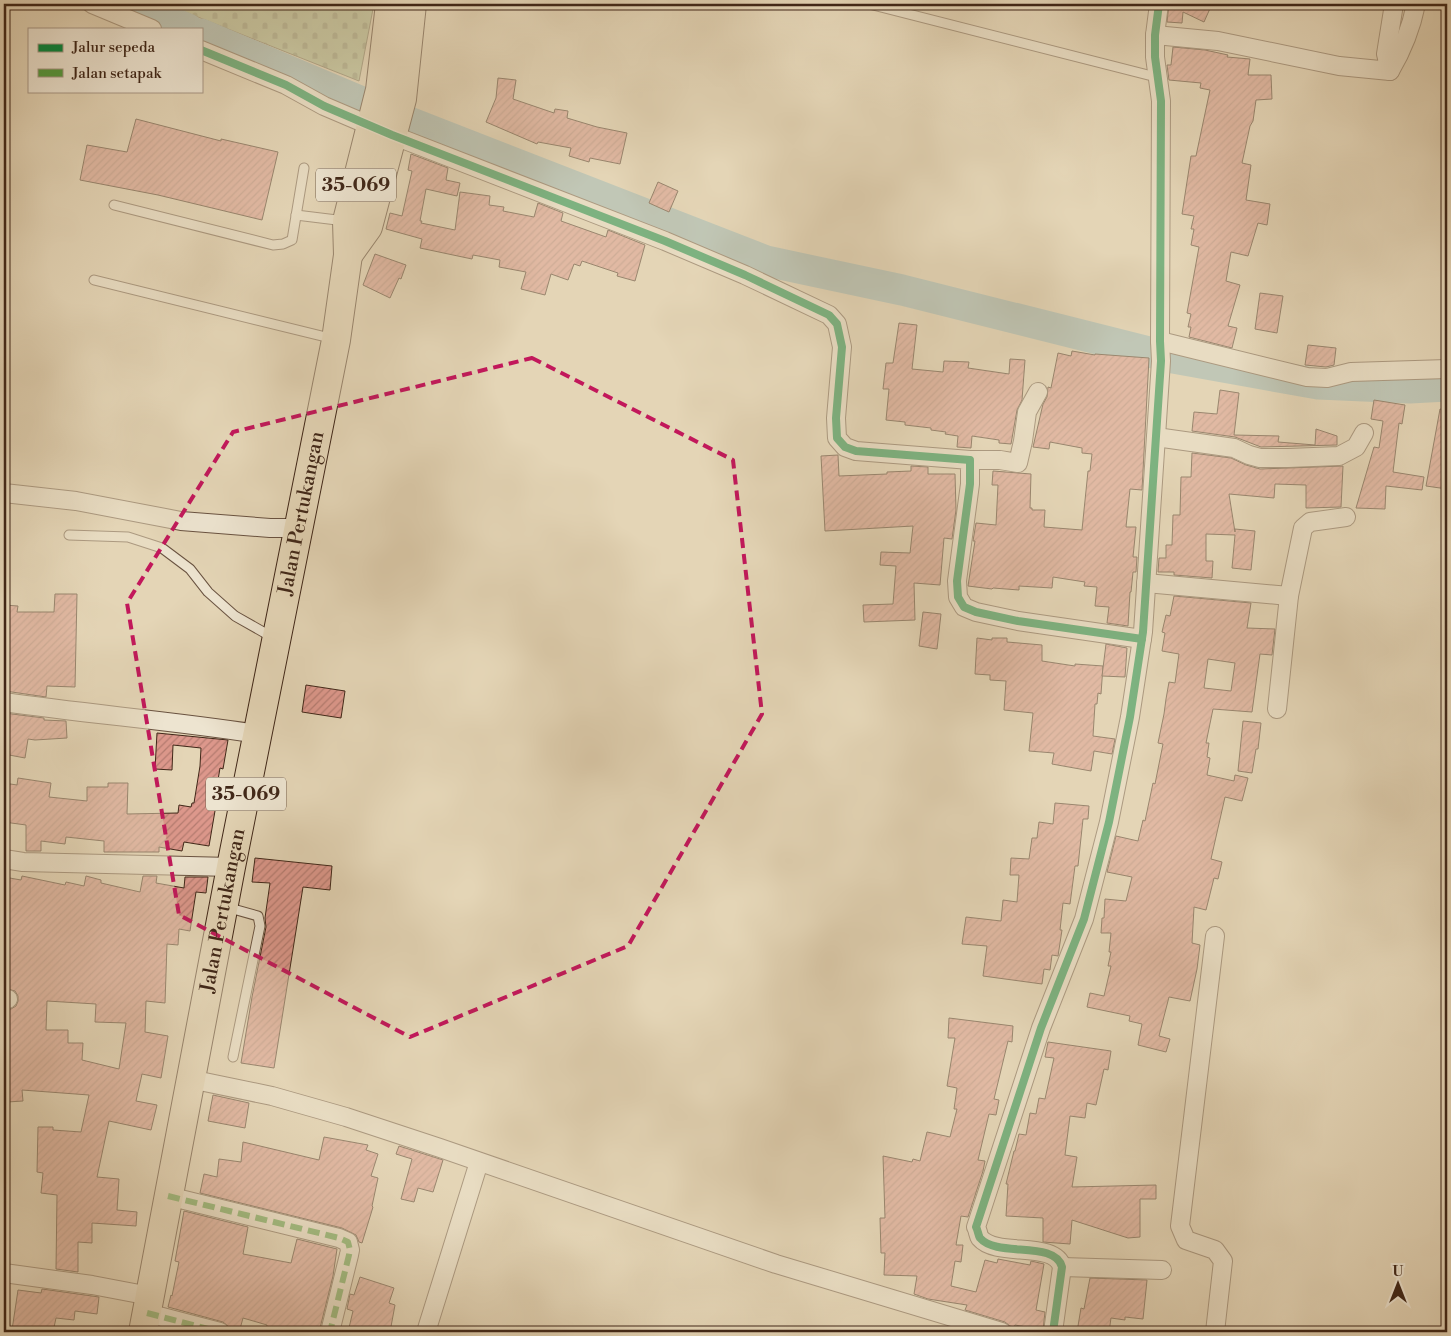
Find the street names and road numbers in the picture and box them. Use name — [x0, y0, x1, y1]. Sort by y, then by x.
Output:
road number: 35-069 — [316, 168, 396, 202]
street label: Jalan Pertukangan — [273, 429, 330, 598]
road number: 35-069 — [206, 778, 286, 811]
street label: Jalan Pertukangan — [195, 826, 251, 996]

